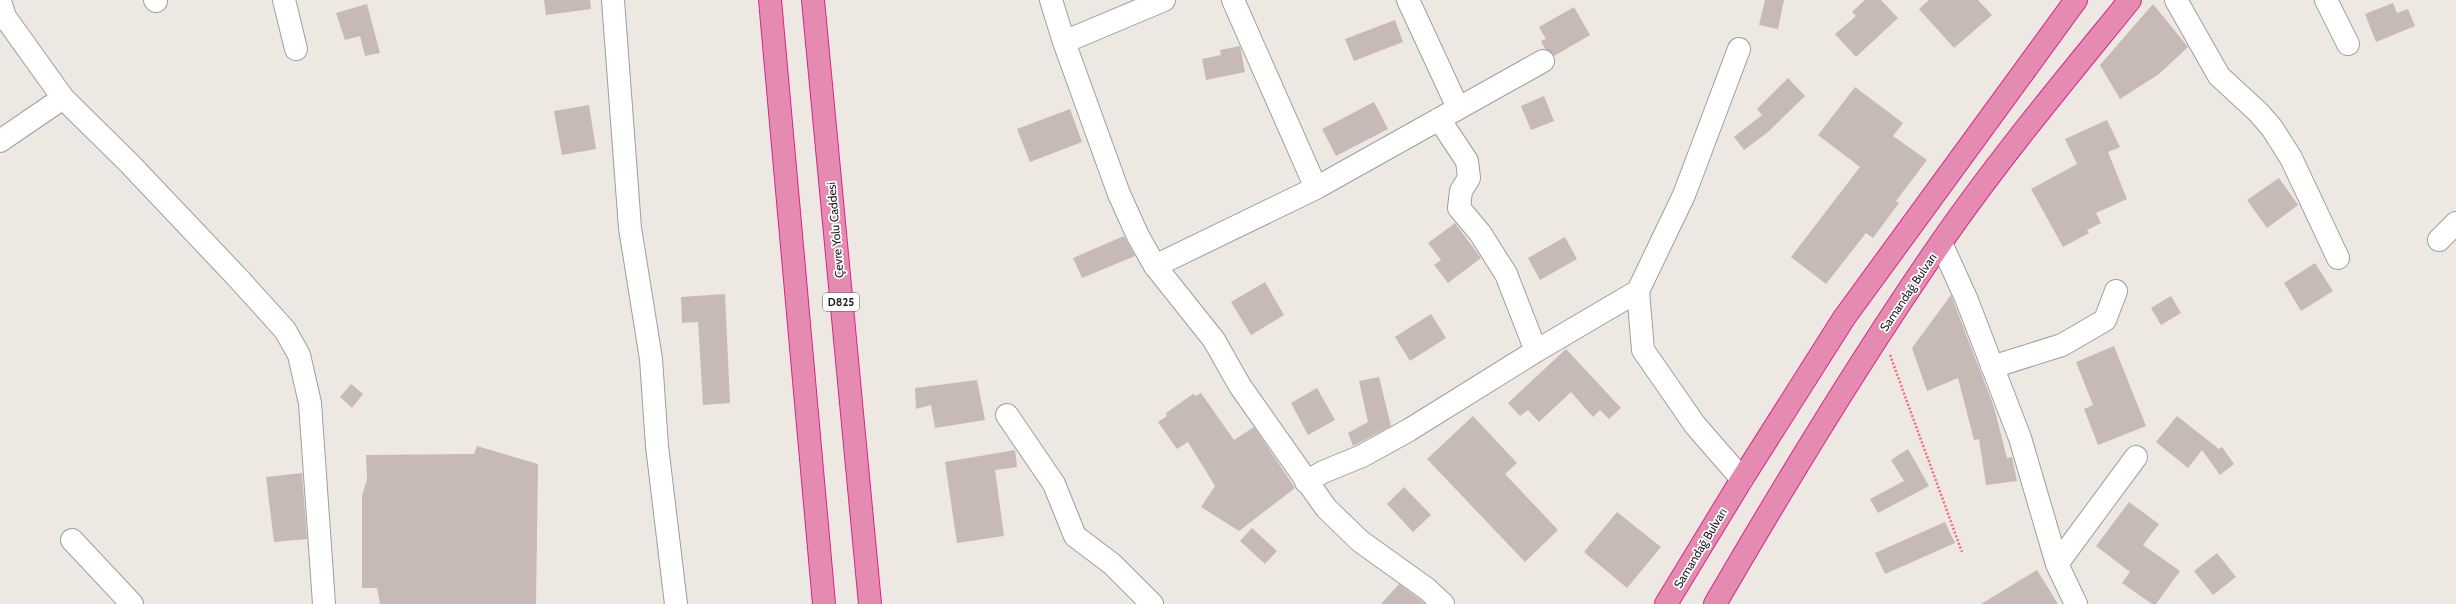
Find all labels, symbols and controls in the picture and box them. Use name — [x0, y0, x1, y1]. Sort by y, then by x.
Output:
street label: Çevre Yolu Caddesi — [823, 182, 847, 278]
street label: Samandağ Bulvarı — [1876, 250, 1940, 334]
road number: D825 — [823, 293, 859, 311]
street label: Samandağ Bulvarı — [1670, 505, 1730, 591]

